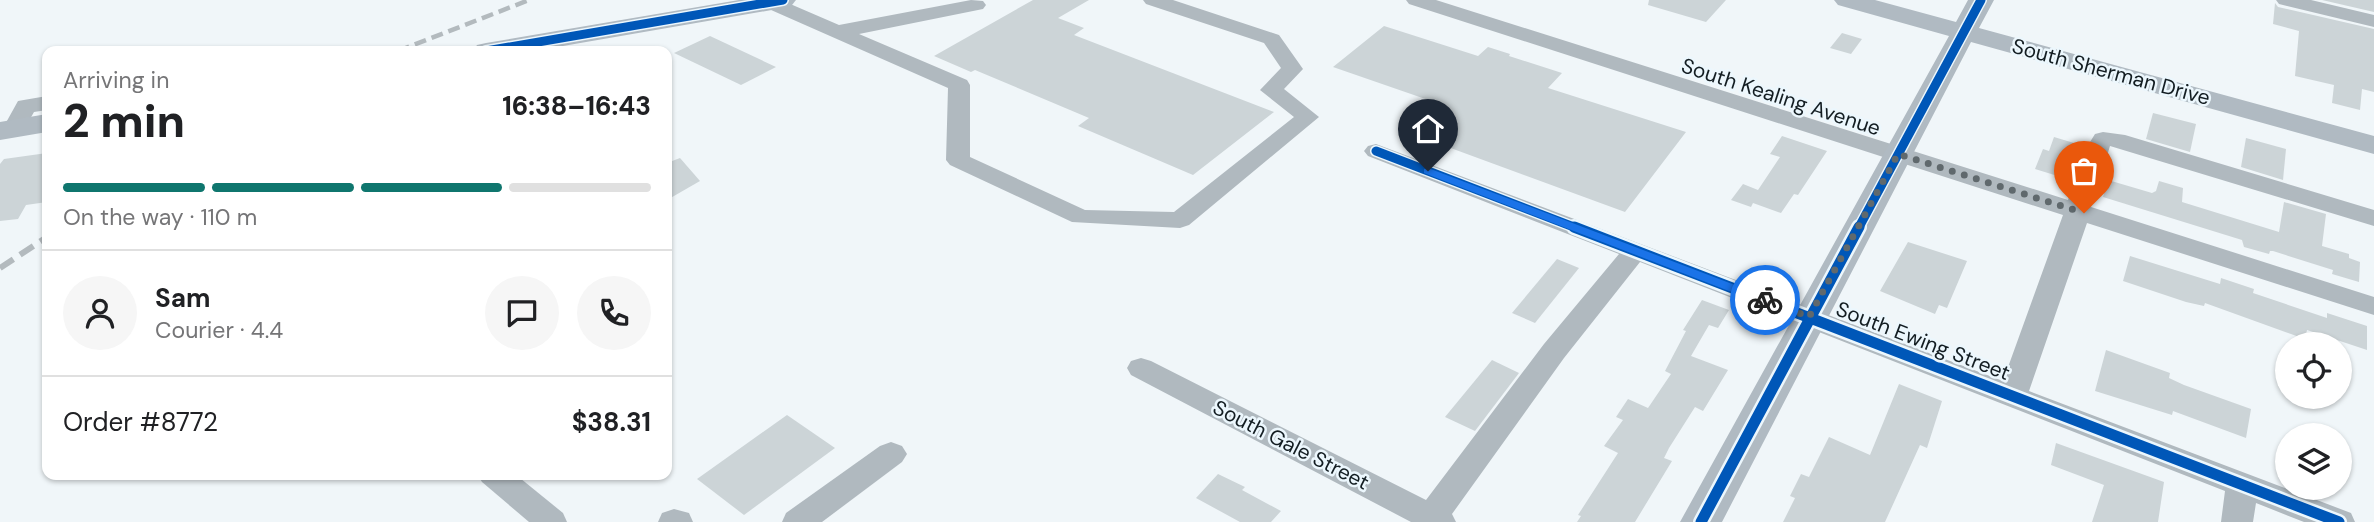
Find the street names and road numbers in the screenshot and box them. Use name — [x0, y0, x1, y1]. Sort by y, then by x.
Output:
street label: South Sherman Drive — [2009, 32, 2213, 112]
street label: South Kealing Avenue — [1678, 52, 1884, 142]
street label: South Ewing Street — [1832, 295, 2014, 387]
street label: South Gale Street — [1208, 394, 1374, 496]

